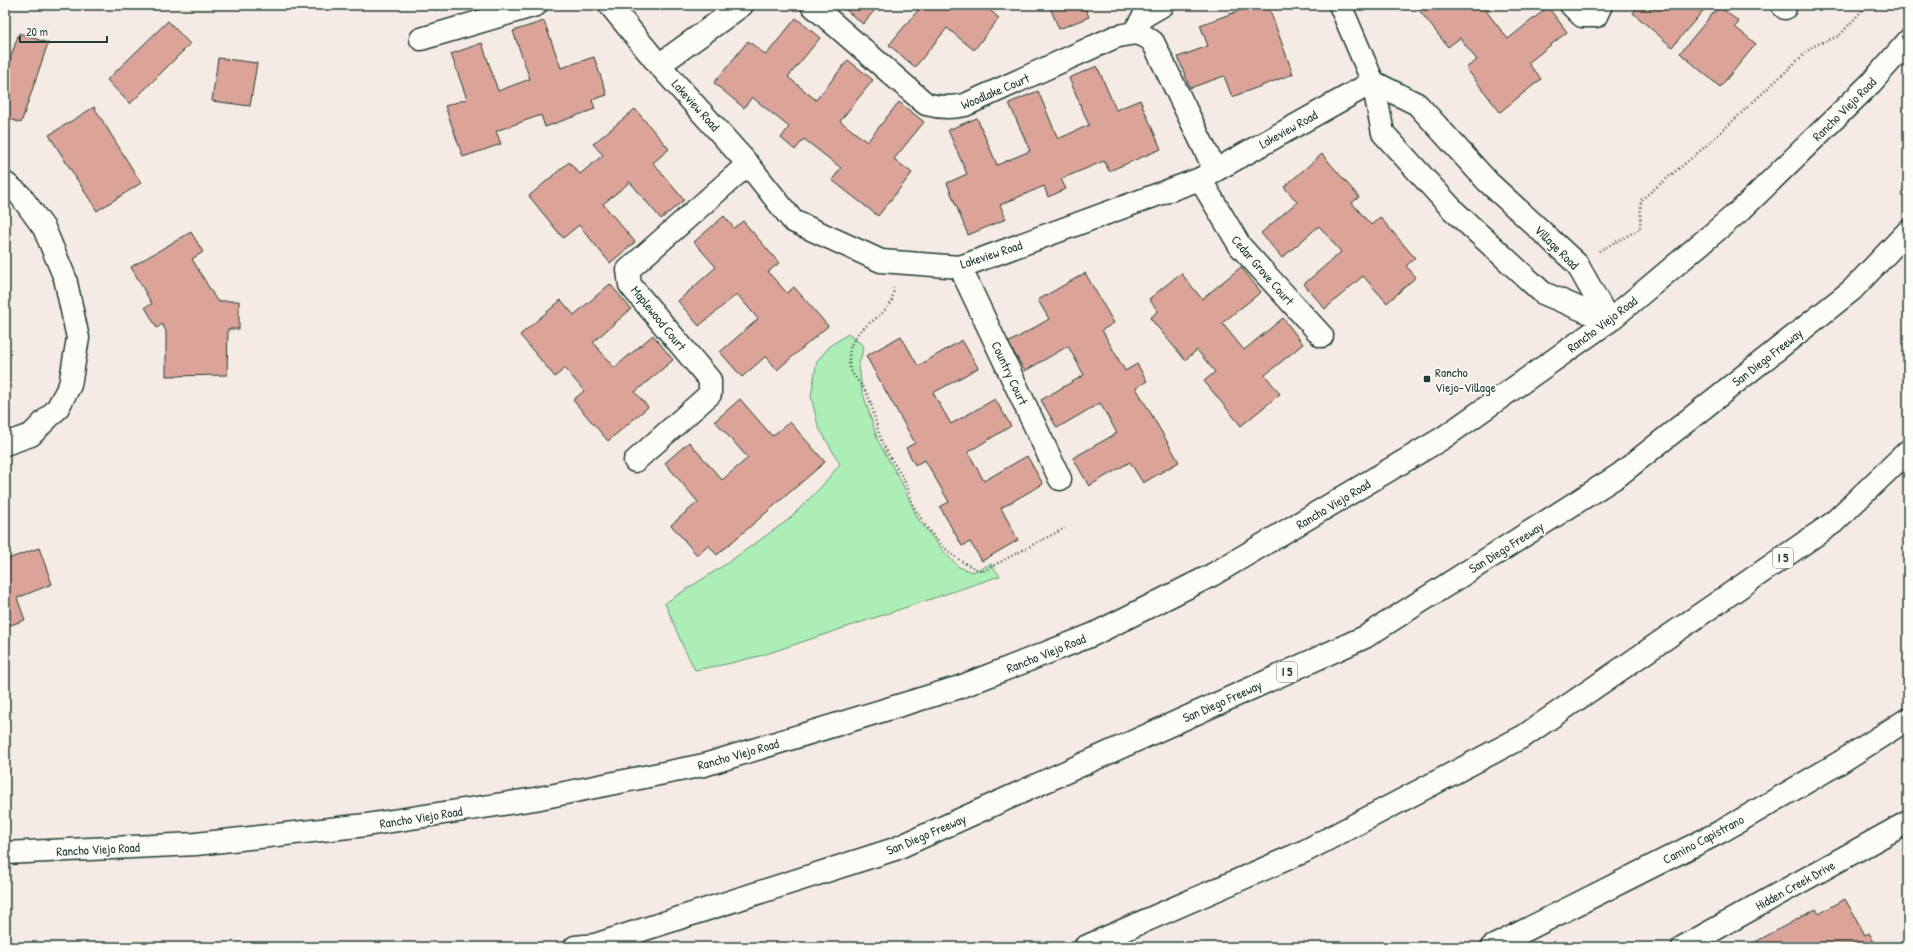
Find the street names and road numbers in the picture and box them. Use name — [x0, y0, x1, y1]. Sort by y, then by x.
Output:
street label: Woodlake Court — [958, 68, 1032, 113]
street label: Rancho Viejo Road — [1808, 73, 1880, 145]
street label: Lakeview Road — [668, 75, 724, 135]
street label: Lakeview Road — [1256, 106, 1320, 152]
street label: Village Road — [1531, 221, 1583, 273]
street label: Cedar Grove Court — [1228, 231, 1299, 309]
street label: Lakeview Road — [958, 236, 1024, 272]
street label: Maplewood Court — [627, 282, 691, 355]
street label: Rancho Viejo Road — [1563, 292, 1641, 356]
street label: San Diego Freeway — [1728, 323, 1806, 390]
street label: Country Court — [987, 338, 1033, 408]
street label: Rancho Viejo Road — [1293, 475, 1373, 533]
street label: San Diego Freeway — [1465, 517, 1547, 577]
road number: I 5 — [1773, 548, 1793, 568]
street label: Rancho Viejo Road — [1004, 629, 1088, 677]
road number: I 5 — [1277, 662, 1297, 682]
street label: San Diego Freeway — [1179, 675, 1265, 727]
street label: Rancho Viejo Road — [695, 734, 781, 774]
street label: Rancho Viejo Road — [378, 802, 464, 832]
street label: San Diego Freeway — [883, 809, 969, 859]
street label: Camino Capistrano — [1659, 810, 1747, 868]
street label: Rancho Viejo Road — [56, 838, 140, 860]
street label: Hidden Creek Drive — [1752, 856, 1838, 914]

